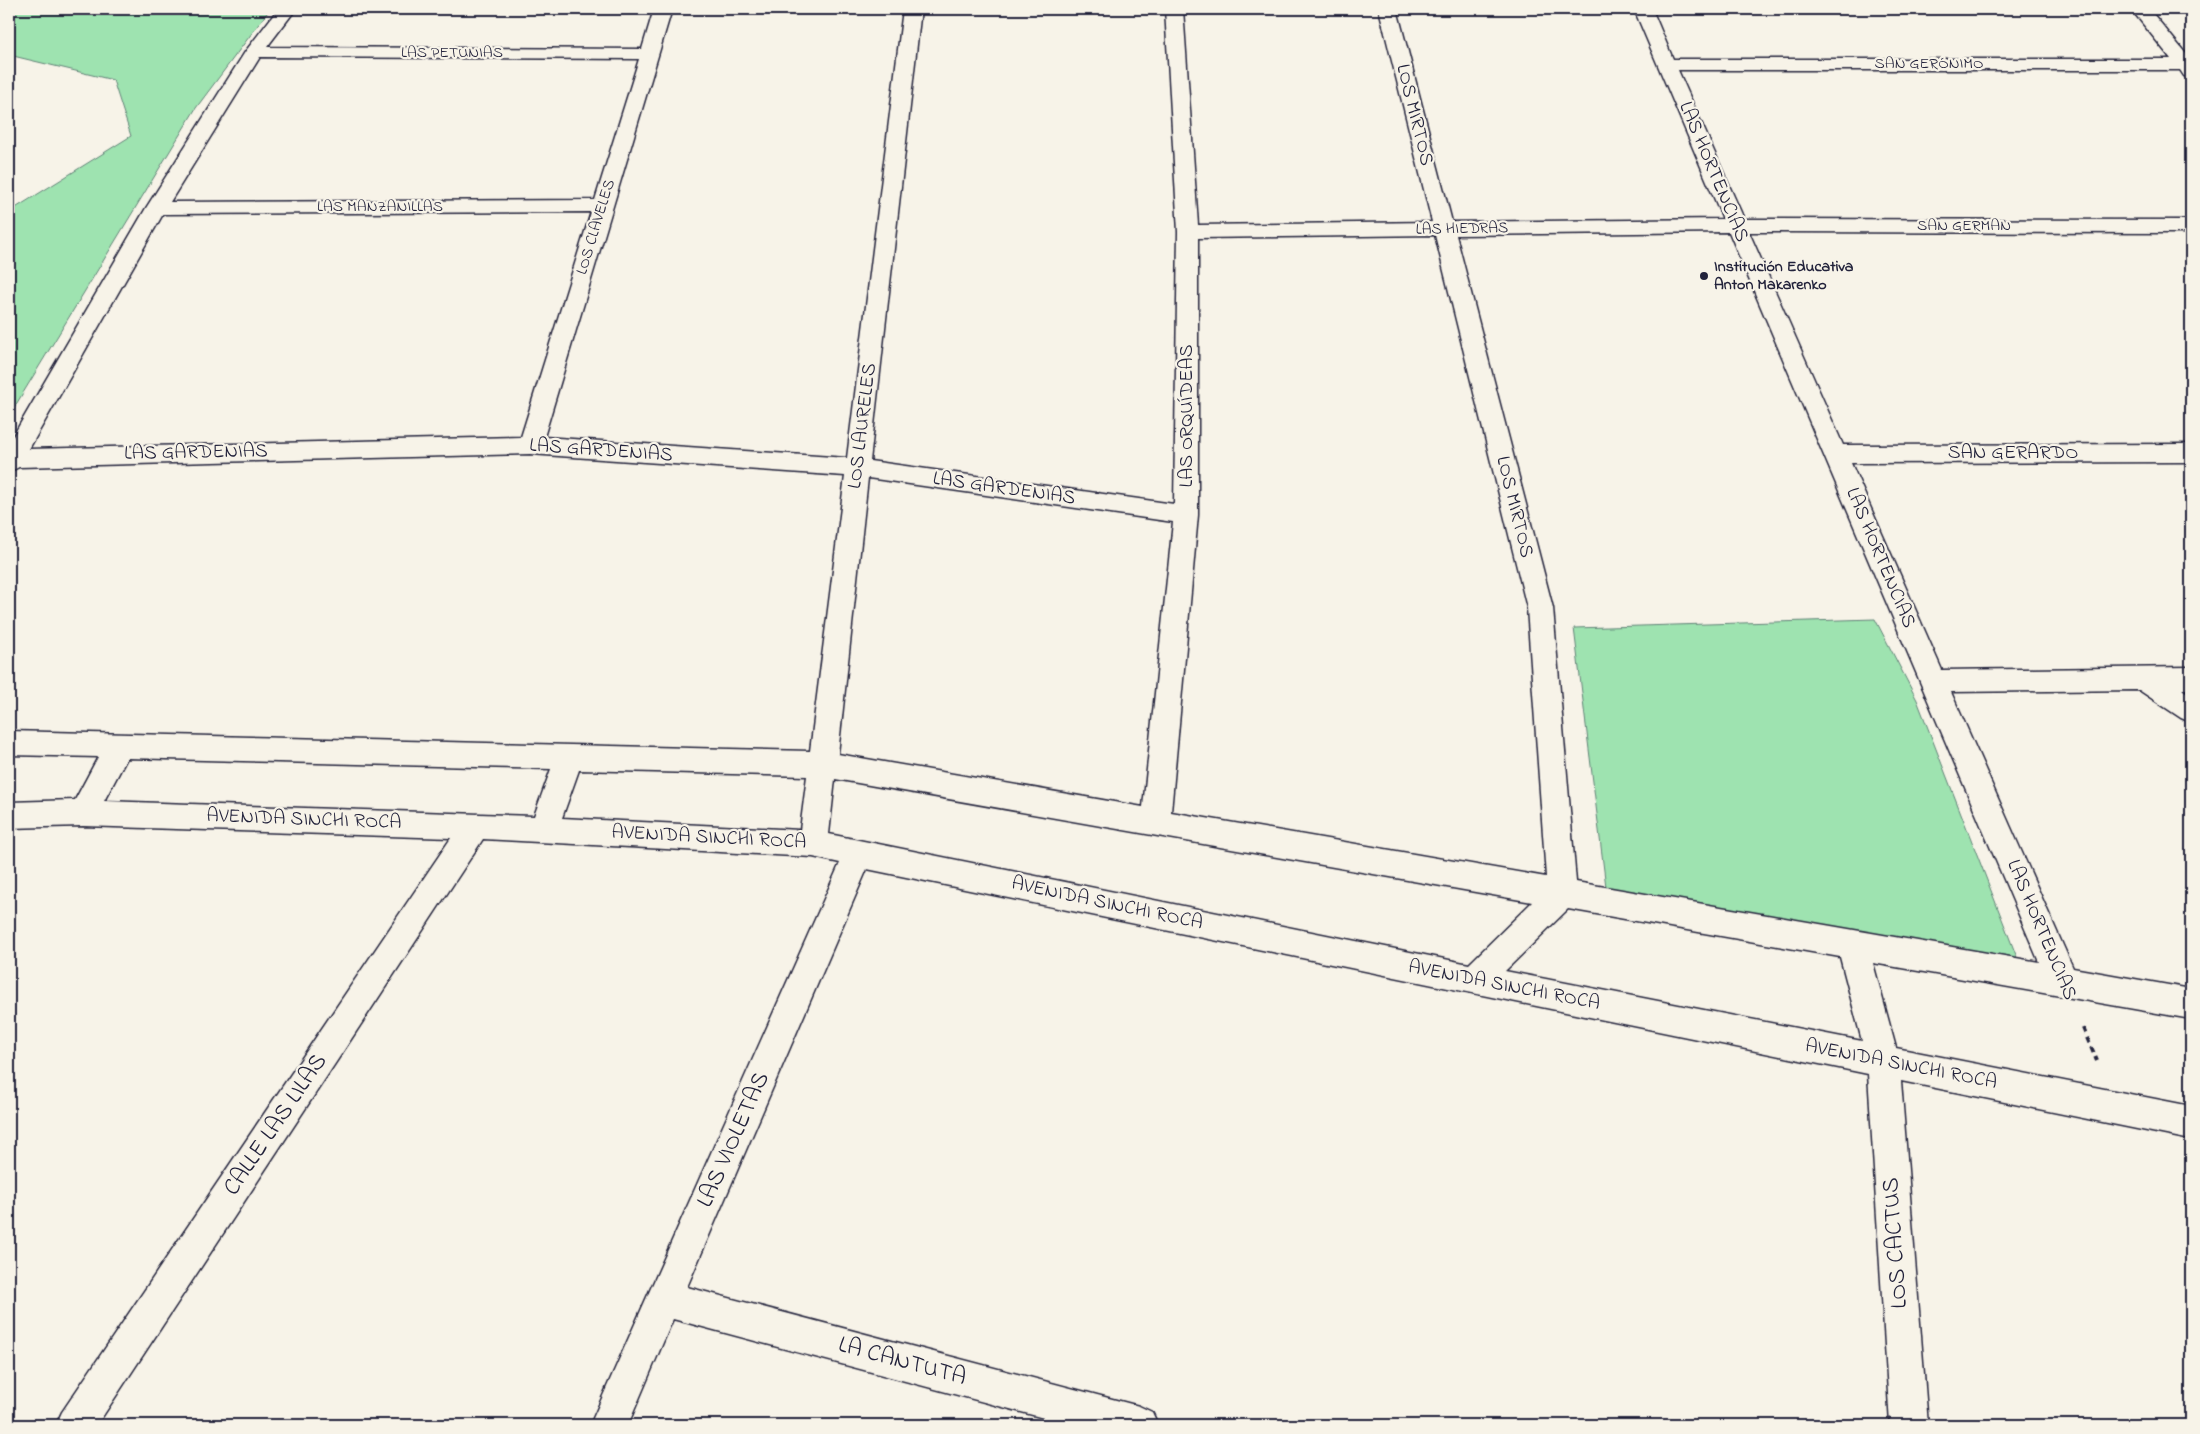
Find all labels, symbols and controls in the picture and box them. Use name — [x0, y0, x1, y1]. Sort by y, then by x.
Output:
street label: LAS PETUNIAS — [401, 41, 503, 65]
street label: SAN GERÓNIMO — [1875, 52, 1983, 76]
street label: LOS MIRTOS — [1387, 61, 1441, 169]
street label: LAS HORTENCIAS — [1670, 97, 1756, 247]
street label: LOS CLAVELES — [570, 176, 622, 278]
street label: LAS MANZANILLAS — [317, 195, 443, 219]
street label: SAN GERMAN — [1917, 214, 2011, 238]
street label: LAS HIEDRAS — [1416, 216, 1508, 242]
place label: Institución Educativa Anton Makarenko — [1714, 255, 1854, 297]
marker: Institución Educativa Anton Makarenko — [1698, 270, 1710, 282]
street label: LAS ORQUÍDEAS — [1173, 344, 1202, 487]
street label: LOS LAURELES — [841, 361, 885, 490]
street label: LAS GARDENIAS — [528, 432, 674, 470]
street label: LAS GARDENIAS — [124, 437, 268, 469]
street label: SAN GERARDO — [1948, 439, 2078, 468]
street label: LOS MIRTOS — [1487, 453, 1541, 561]
street label: LAS GARDENIAS — [931, 465, 1077, 513]
street label: LAS HORTENCIAS — [1837, 483, 1923, 633]
street label: AVENIDA SINCHI ROCA — [206, 802, 402, 838]
street label: AVENIDA SINCHI ROCA — [611, 818, 807, 858]
street label: LAS HORTENCIAS — [1998, 855, 2084, 1005]
street label: AVENIDA SINCHI ROCA — [1009, 870, 1205, 938]
street label: AVENIDA SINCHI ROCA — [1405, 953, 1603, 1019]
street label: AVENIDA SINCHI ROCA — [1802, 1032, 2000, 1098]
street label: CALLE LAS LILAS — [215, 1047, 337, 1203]
street label: LAS VIOLETAS — [688, 1067, 780, 1213]
street label: LOS CACTUS — [1874, 1176, 1918, 1310]
street label: LA CANTUTA — [834, 1328, 970, 1396]

